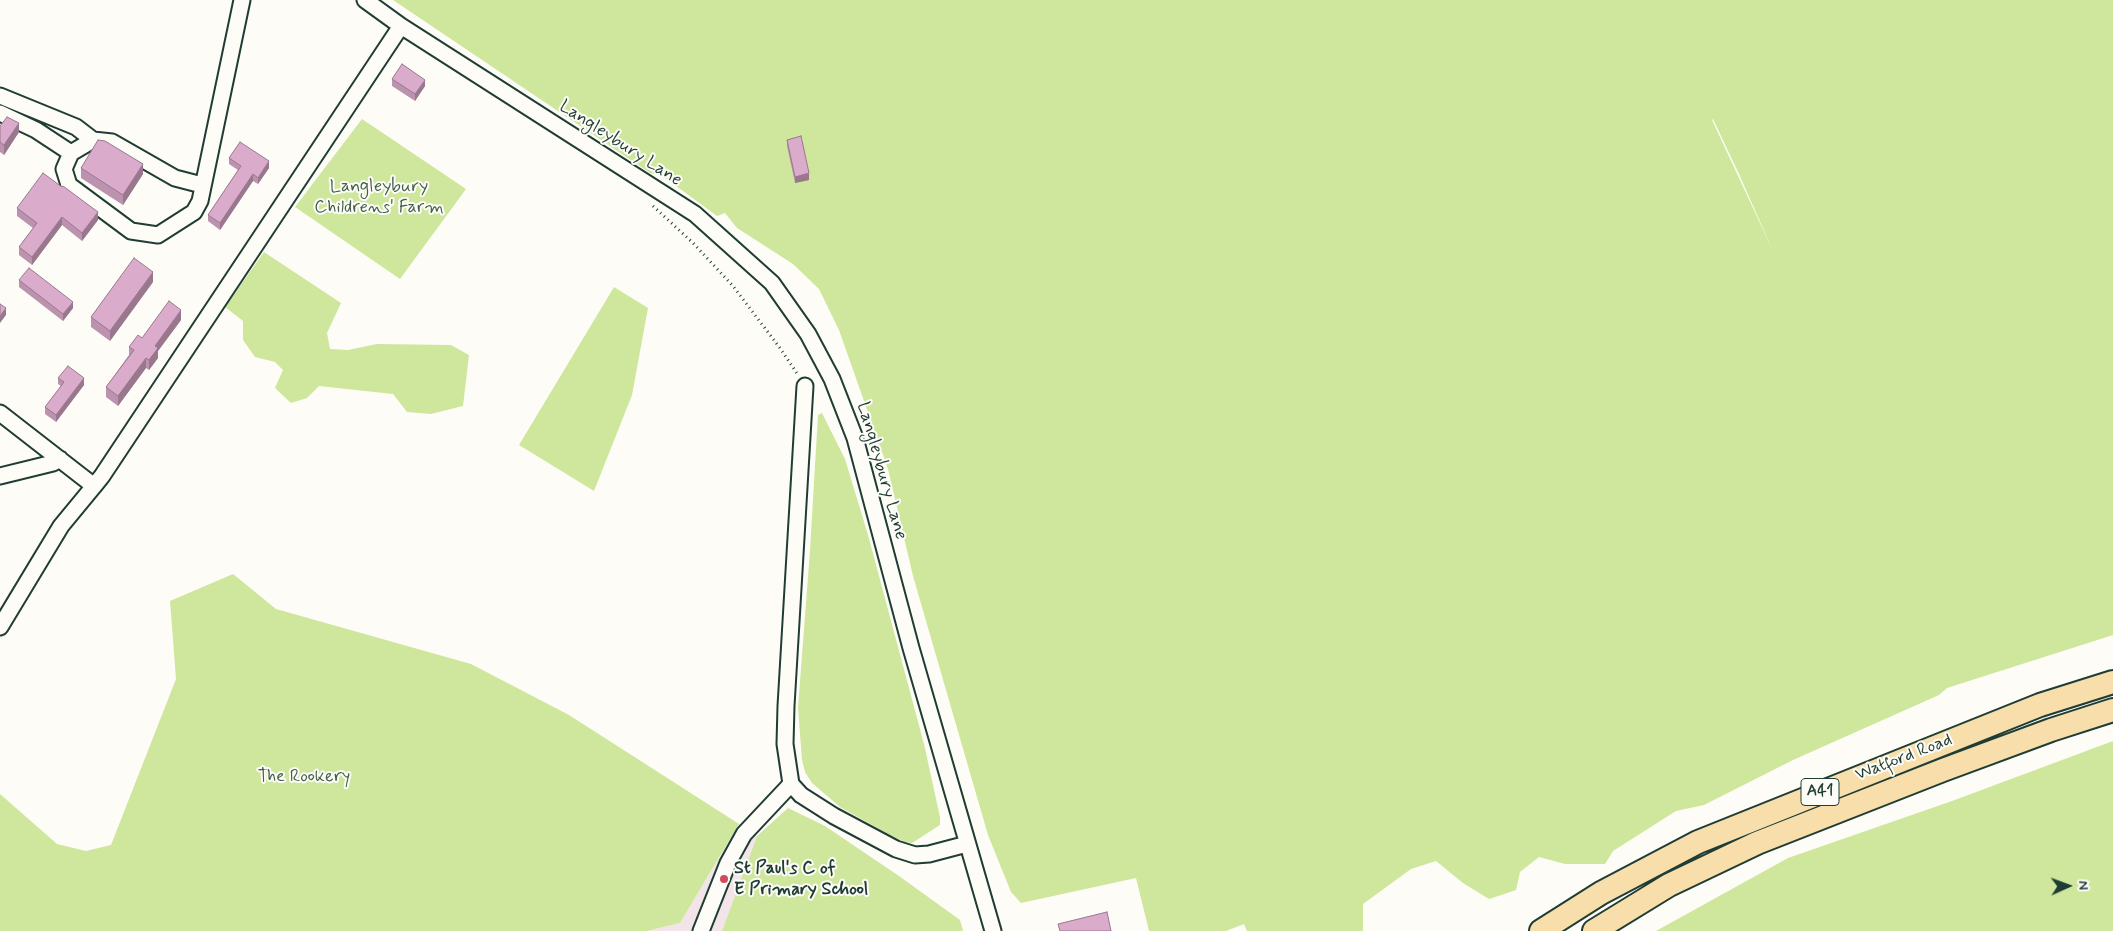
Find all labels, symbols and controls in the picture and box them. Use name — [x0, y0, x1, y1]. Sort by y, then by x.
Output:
street label: Langleybury Lane — [555, 96, 685, 192]
park label: Langleybury Childrens' Farm — [314, 176, 444, 218]
street label: Langleybury Lane — [851, 400, 911, 542]
street label: Watford Road — [1852, 730, 1956, 786]
park label: The Rookery — [258, 766, 350, 788]
road number: A41 — [1801, 779, 1839, 806]
place label: St Paul's C of E Primary School — [734, 858, 868, 901]
north arrow — [2043, 861, 2093, 911]
marker: St Paul's C of E Primary School — [718, 873, 730, 885]
text: N — [2074, 880, 2092, 890]

